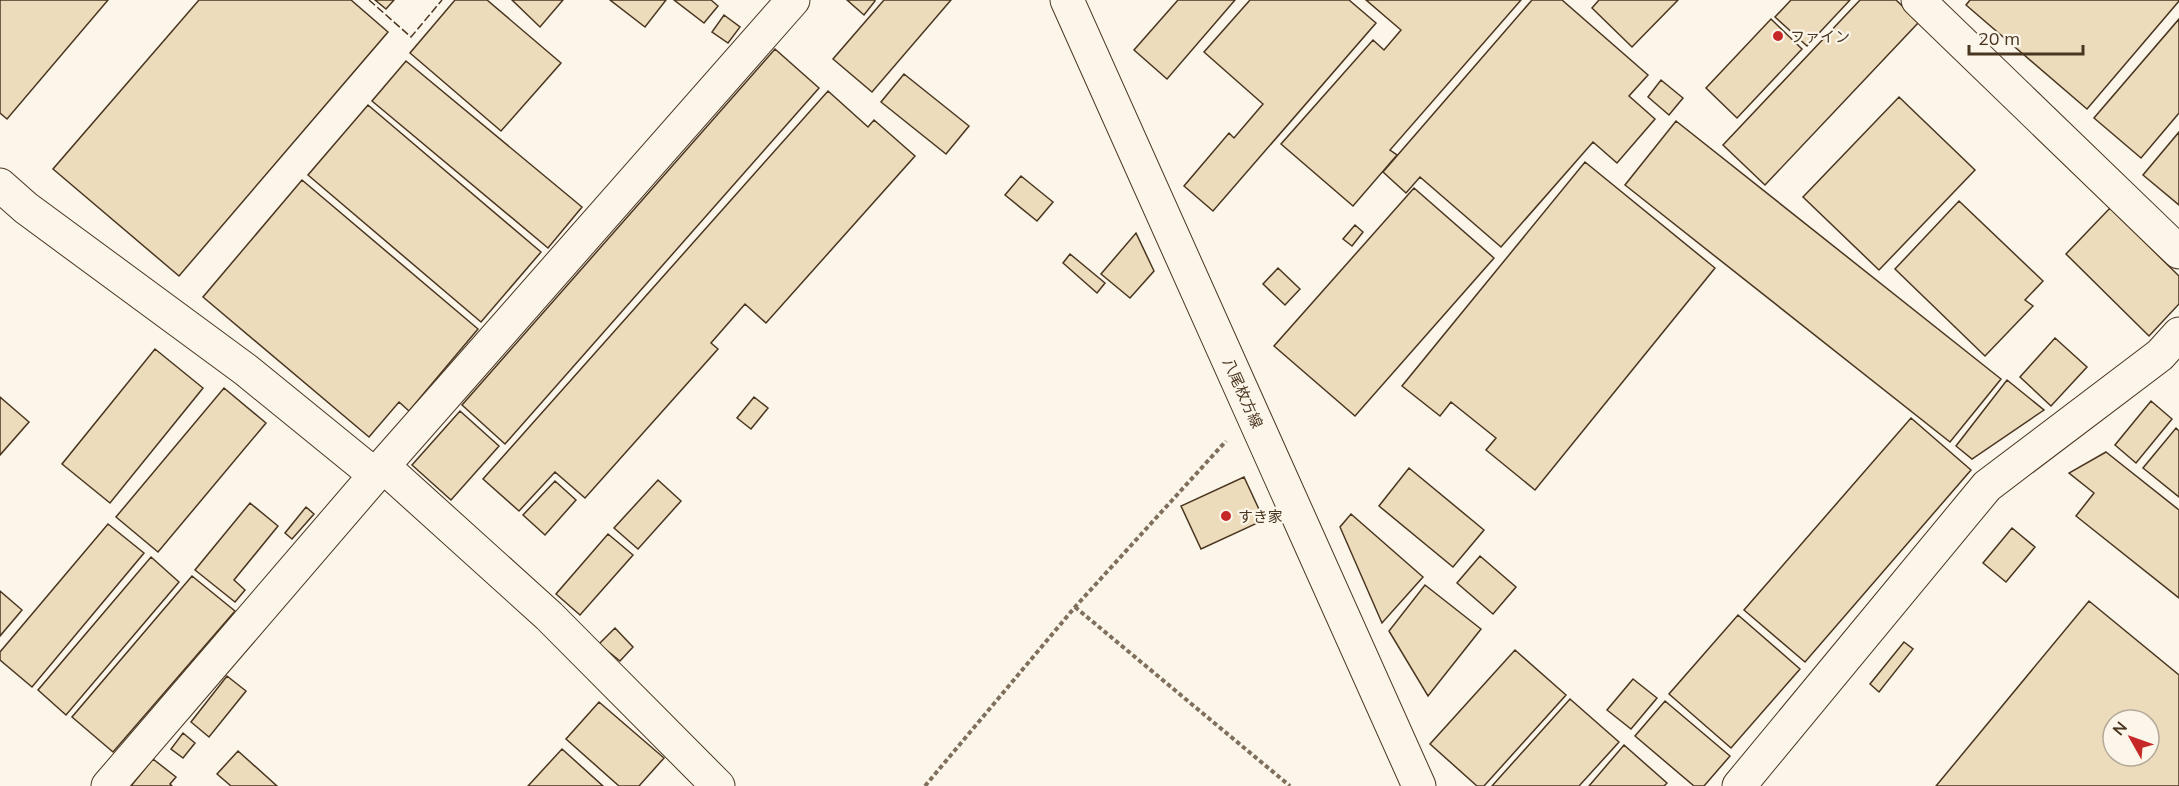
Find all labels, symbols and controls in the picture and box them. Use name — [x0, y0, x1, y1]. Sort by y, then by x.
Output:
scale bar — [1969, 18, 2083, 56]
place label: ファイン — [1790, 27, 1850, 46]
text: 20 m — [1978, 27, 2020, 50]
marker: ファイン — [1771, 29, 1785, 43]
street label: 八尾枚方線 — [1219, 355, 1267, 431]
place label: すき家 — [1238, 507, 1283, 526]
marker: すき家 — [1219, 509, 1233, 523]
north arrow — [2101, 708, 2161, 768]
text: N — [2108, 717, 2131, 739]

